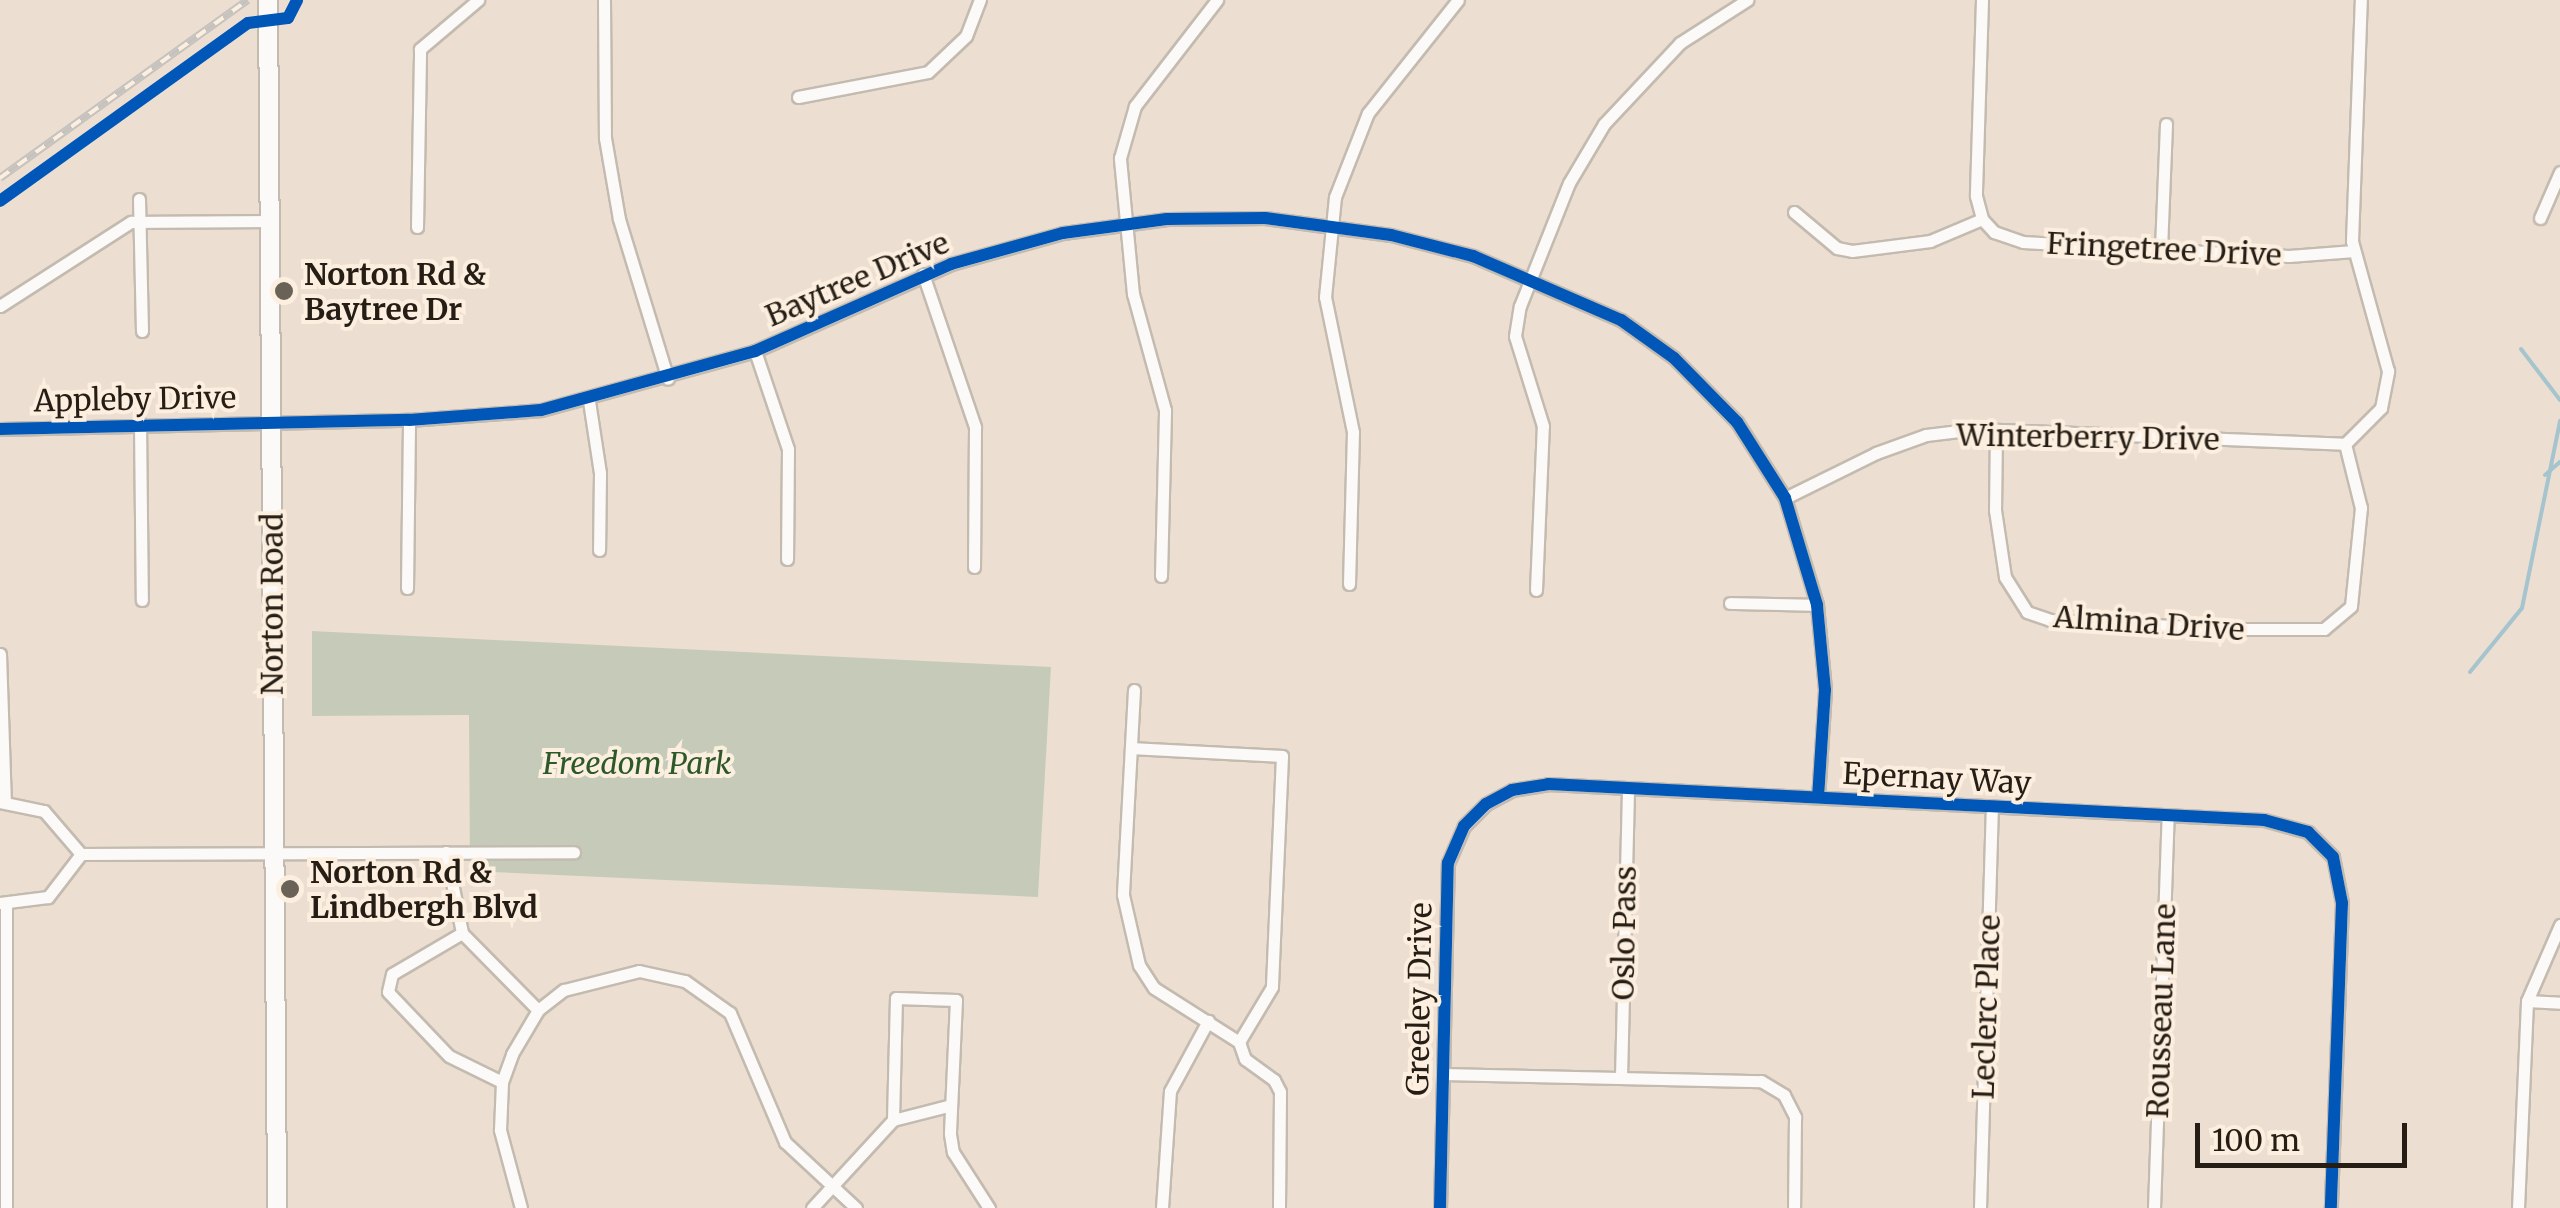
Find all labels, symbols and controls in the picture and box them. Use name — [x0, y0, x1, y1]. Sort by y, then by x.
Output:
street label: Baytree Drive — [760, 224, 954, 334]
street label: Fringetree Drive — [2045, 225, 2283, 273]
place label: Norton Rd & Baytree Dr — [304, 256, 486, 326]
marker: Norton Rd & Baytree Dr — [273, 280, 295, 302]
street label: Appleby Drive — [33, 379, 237, 419]
street label: Winterberry Drive — [1956, 417, 2220, 457]
street label: Norton Road — [254, 513, 290, 695]
street label: Almina Drive — [2052, 598, 2246, 648]
park label: Freedom Park — [543, 745, 731, 781]
street label: Epernay Way — [1842, 755, 2032, 801]
place label: Norton Rd & Lindbergh Blvd — [310, 854, 538, 924]
street label: Oslo Pass — [1605, 865, 1643, 1001]
marker: Norton Rd & Lindbergh Blvd — [279, 878, 301, 900]
street label: Greeley Drive — [1399, 902, 1439, 1096]
street label: Rousseau Lane — [2139, 903, 2183, 1119]
street label: Leclerc Place — [1965, 914, 2007, 1100]
scale bar — [2200, 1103, 2412, 1165]
text: 100 m — [2212, 1121, 2300, 1159]

